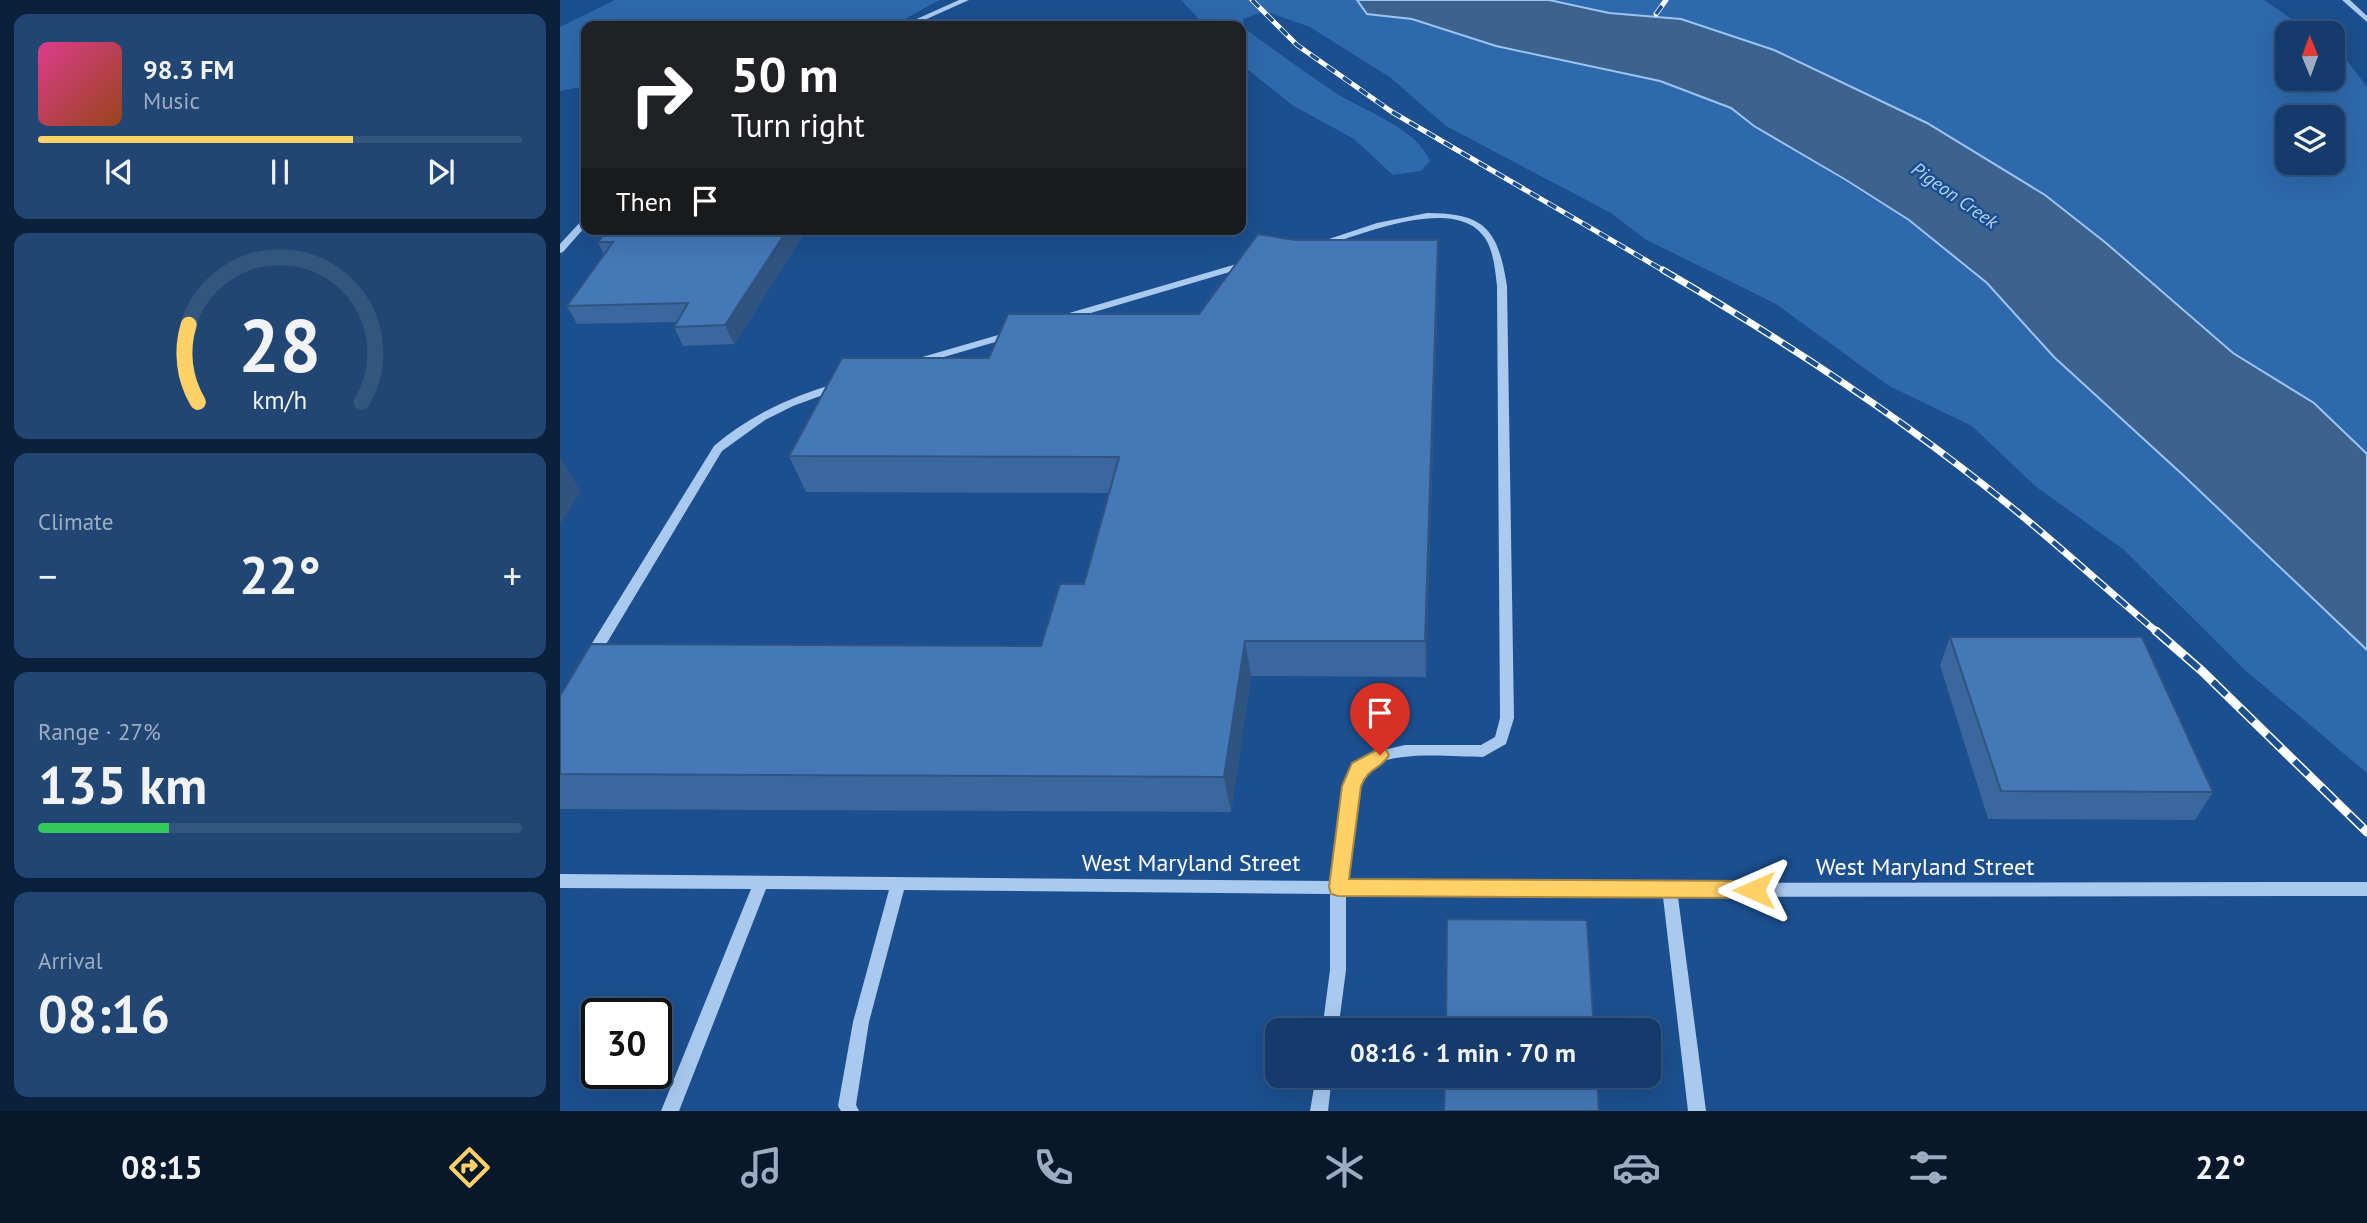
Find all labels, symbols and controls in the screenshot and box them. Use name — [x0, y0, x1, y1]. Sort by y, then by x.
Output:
north arrow — [2275, 21, 2345, 91]
map controls — [2275, 21, 2345, 175]
text: 50 m — [731, 42, 838, 106]
icon: right — [616, 49, 707, 140]
text: 98.3 FM — [143, 53, 234, 86]
text: Music — [143, 86, 200, 115]
text: Turn right — [731, 104, 865, 146]
button: layers — [2275, 105, 2345, 175]
icon: previous — [100, 153, 138, 191]
icon: pause — [261, 153, 299, 191]
icon: next — [422, 153, 460, 191]
water label: Pigeon Creek — [1907, 157, 2004, 234]
icon: arrive — [686, 182, 724, 220]
text: Then — [616, 185, 672, 218]
text: 28 — [239, 299, 321, 393]
text: km/h — [253, 384, 307, 416]
text: Climate — [38, 507, 113, 536]
text: 22° — [239, 541, 321, 608]
text: − — [38, 551, 57, 600]
text: + — [503, 551, 522, 600]
pin — [1350, 683, 1410, 755]
icon: arrive — [1361, 694, 1399, 732]
text: Range · 27% — [38, 717, 161, 746]
text: 135 km — [38, 751, 207, 818]
street label: West Maryland Street — [1082, 847, 1300, 878]
street label: West Maryland Street — [1816, 851, 2034, 882]
position arrow — [1717, 853, 1791, 927]
text: Arrival — [38, 946, 102, 975]
text: 08:16 — [38, 980, 170, 1047]
speed limit sign: 30 — [581, 998, 672, 1089]
text: 08:16 · 1 min · 70 m — [1350, 1036, 1576, 1069]
icon: directions — [445, 1143, 494, 1192]
icon: music — [737, 1143, 786, 1192]
icon: phone — [1029, 1143, 1078, 1192]
icon: climate — [1320, 1143, 1369, 1192]
icon: car — [1612, 1143, 1661, 1192]
icon: filters — [1904, 1143, 1953, 1192]
text: 08:15 — [121, 1146, 203, 1188]
text: 22° — [2195, 1146, 2246, 1188]

